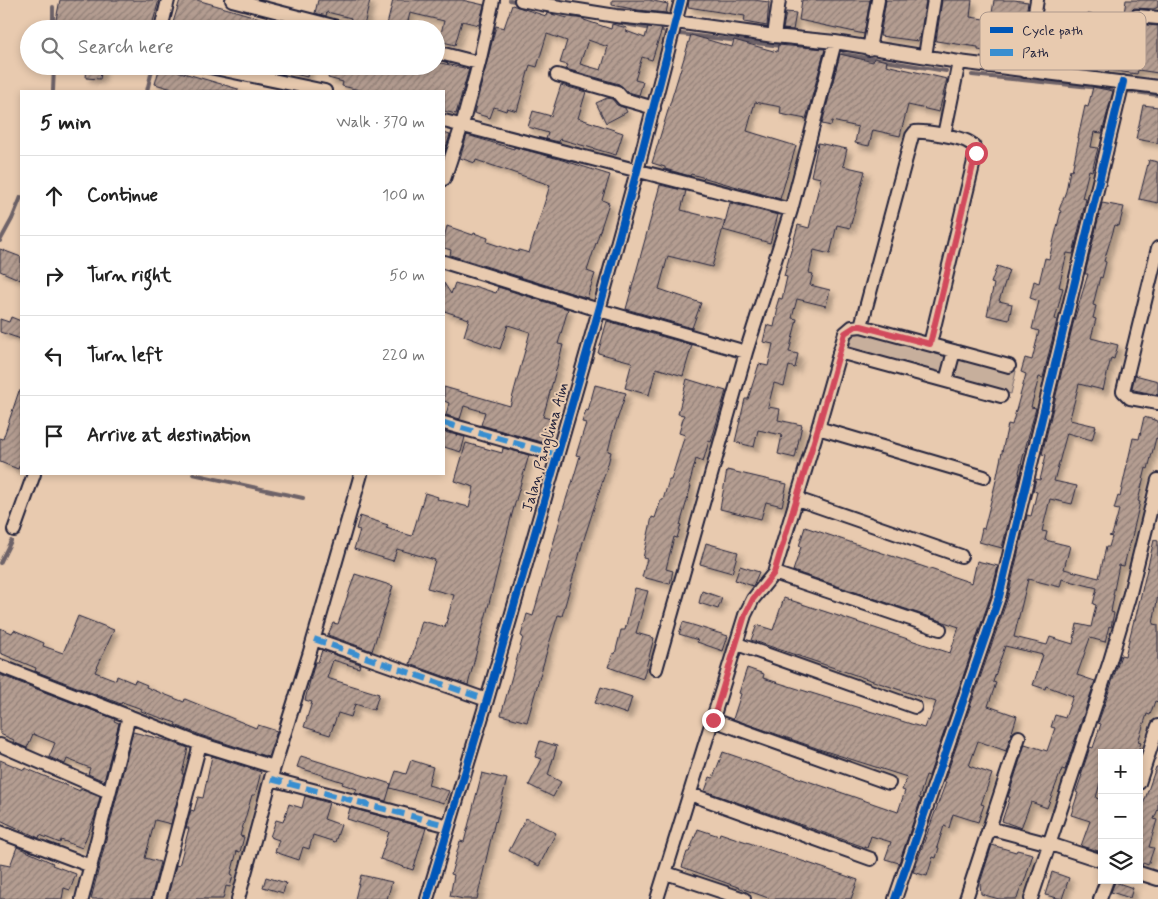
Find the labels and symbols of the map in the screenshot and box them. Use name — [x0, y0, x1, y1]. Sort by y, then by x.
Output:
legend — [980, 12, 1146, 70]
text: Cycle path — [1022, 22, 1083, 40]
text: Path — [1022, 44, 1049, 62]
route start — [965, 142, 988, 165]
street label: Jalan Panglima Aim — [518, 380, 575, 515]
route end — [702, 709, 725, 732]

